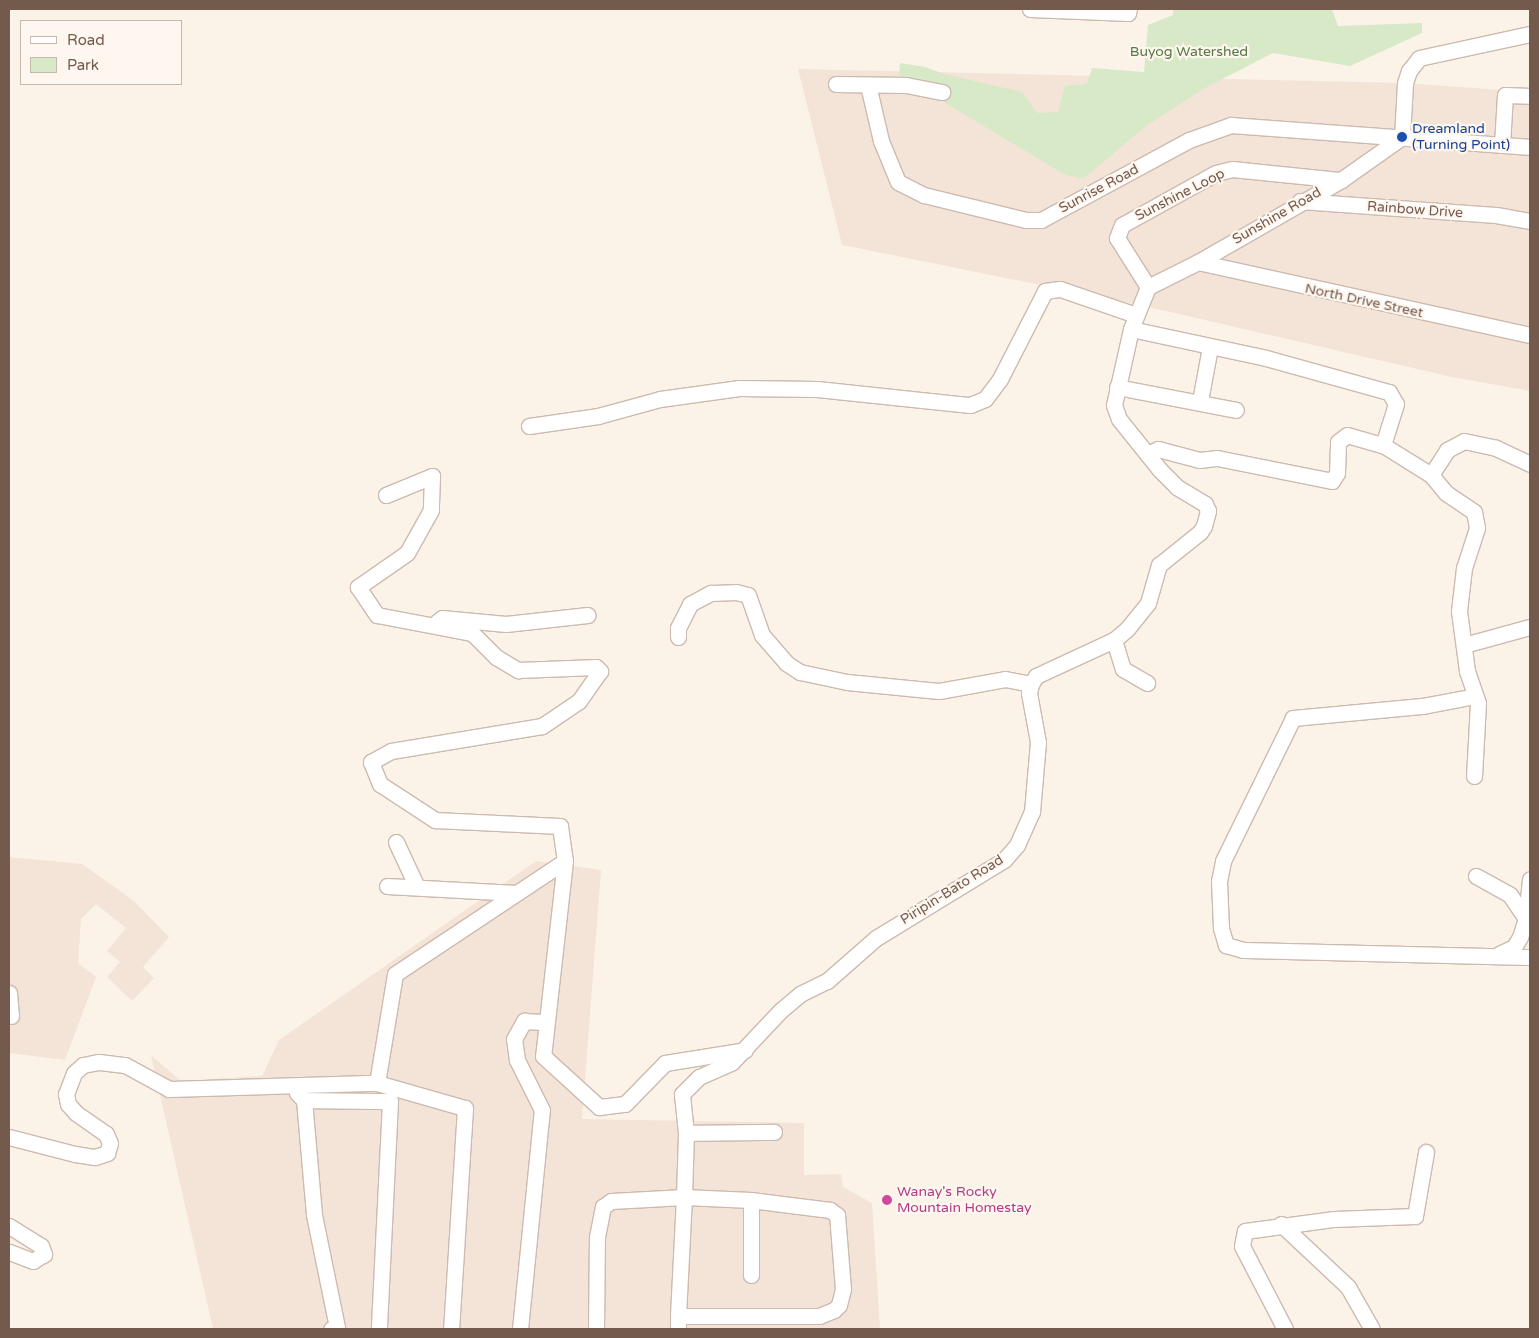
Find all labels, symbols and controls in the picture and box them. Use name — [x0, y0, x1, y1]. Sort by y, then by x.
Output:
legend — [20, 20, 182, 85]
text: Road — [67, 31, 105, 49]
park label: Buyog Watershed — [1130, 44, 1248, 60]
text: Park — [67, 56, 99, 74]
place label: Dreamland (Turning Point) — [1412, 121, 1510, 154]
marker: Dreamland (Turning Point) — [1396, 131, 1408, 143]
street label: Sunrise Road — [1056, 161, 1142, 217]
street label: Sunshine Loop — [1132, 165, 1228, 225]
street label: Sunshine Road — [1230, 184, 1324, 248]
street label: Rainbow Drive — [1366, 198, 1464, 222]
street label: North Drive Street — [1303, 280, 1425, 322]
street label: Piripin-Bato Road — [897, 852, 1007, 928]
place label: Wanay's Rocky Mountain Homestay — [897, 1184, 1032, 1216]
marker: Wanay's Rocky Mountain Homestay — [881, 1194, 893, 1206]

